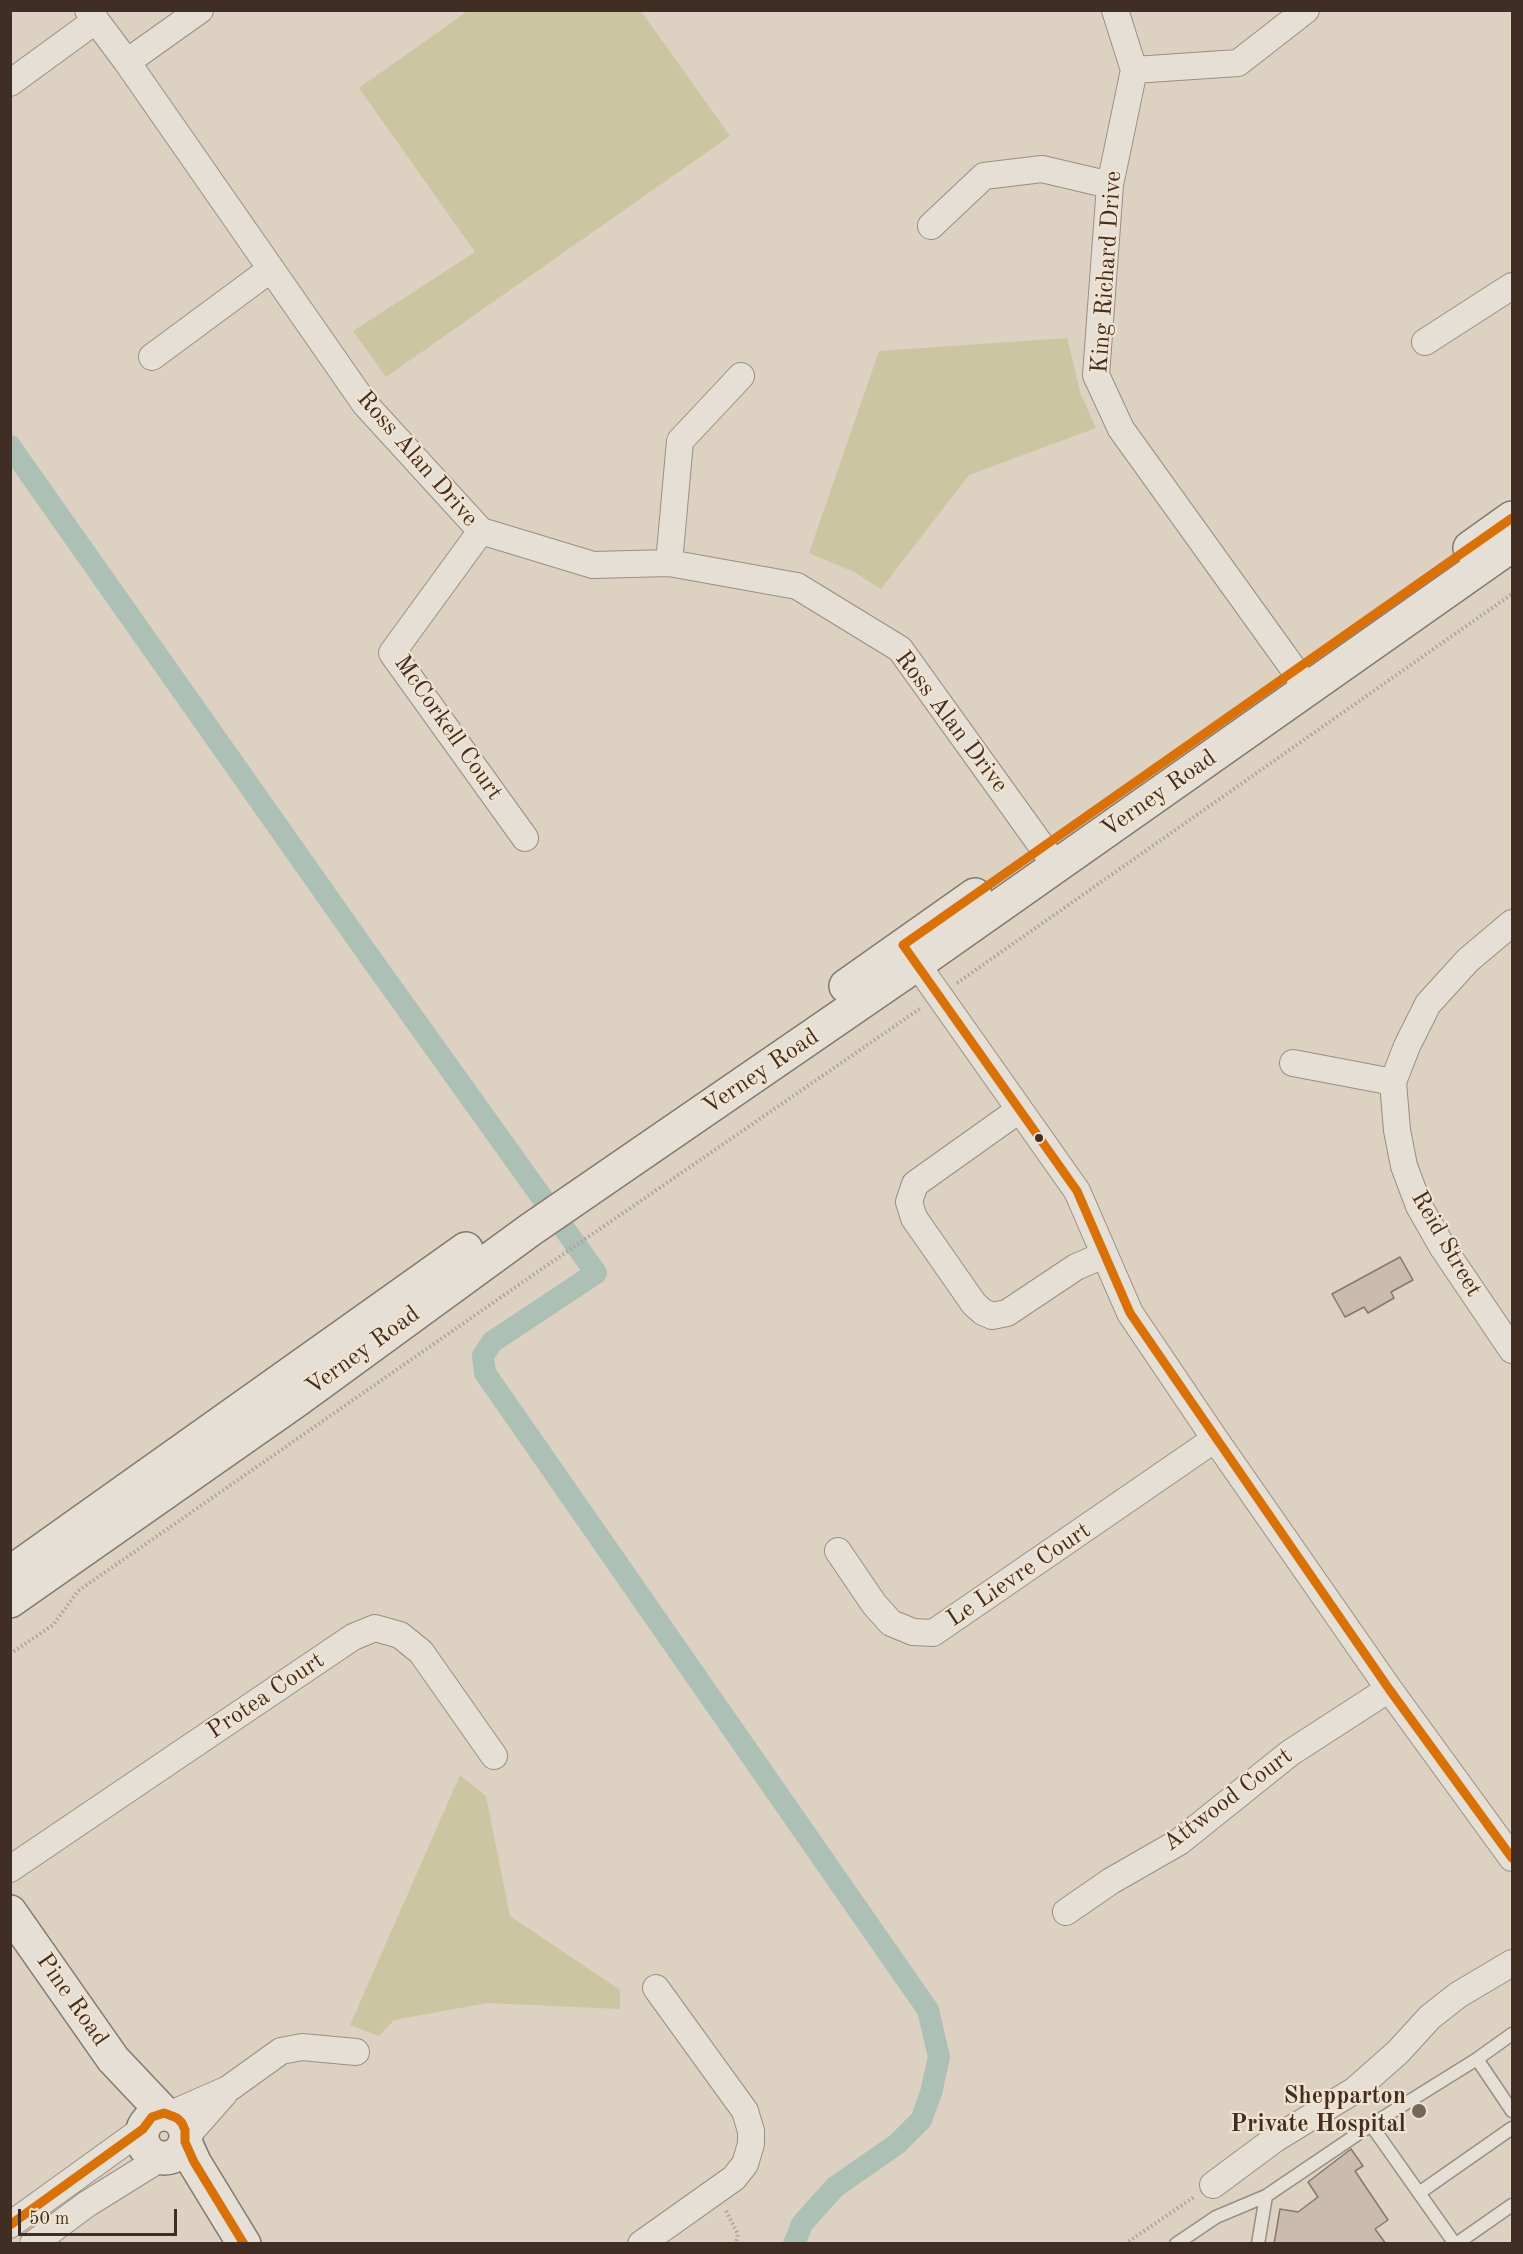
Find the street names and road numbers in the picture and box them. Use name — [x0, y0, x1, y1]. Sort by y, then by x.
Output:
street label: King Richard Drive — [1086, 170, 1128, 374]
street label: Ross Alan Drive — [350, 385, 484, 533]
street label: Ross Alan Drive — [888, 645, 1014, 799]
street label: McCorkell Court — [387, 650, 509, 806]
street label: Verney Road — [1096, 744, 1222, 844]
street label: Verney Road — [697, 1023, 825, 1121]
street label: Reid Street — [1404, 1186, 1488, 1302]
street label: Verney Road — [300, 1300, 426, 1402]
street label: Le Lievre Court — [942, 1516, 1096, 1634]
street label: Protea Court — [202, 1646, 330, 1746]
street label: Attwood Court — [1158, 1742, 1298, 1858]
street label: Pine Road — [30, 1948, 114, 2052]

